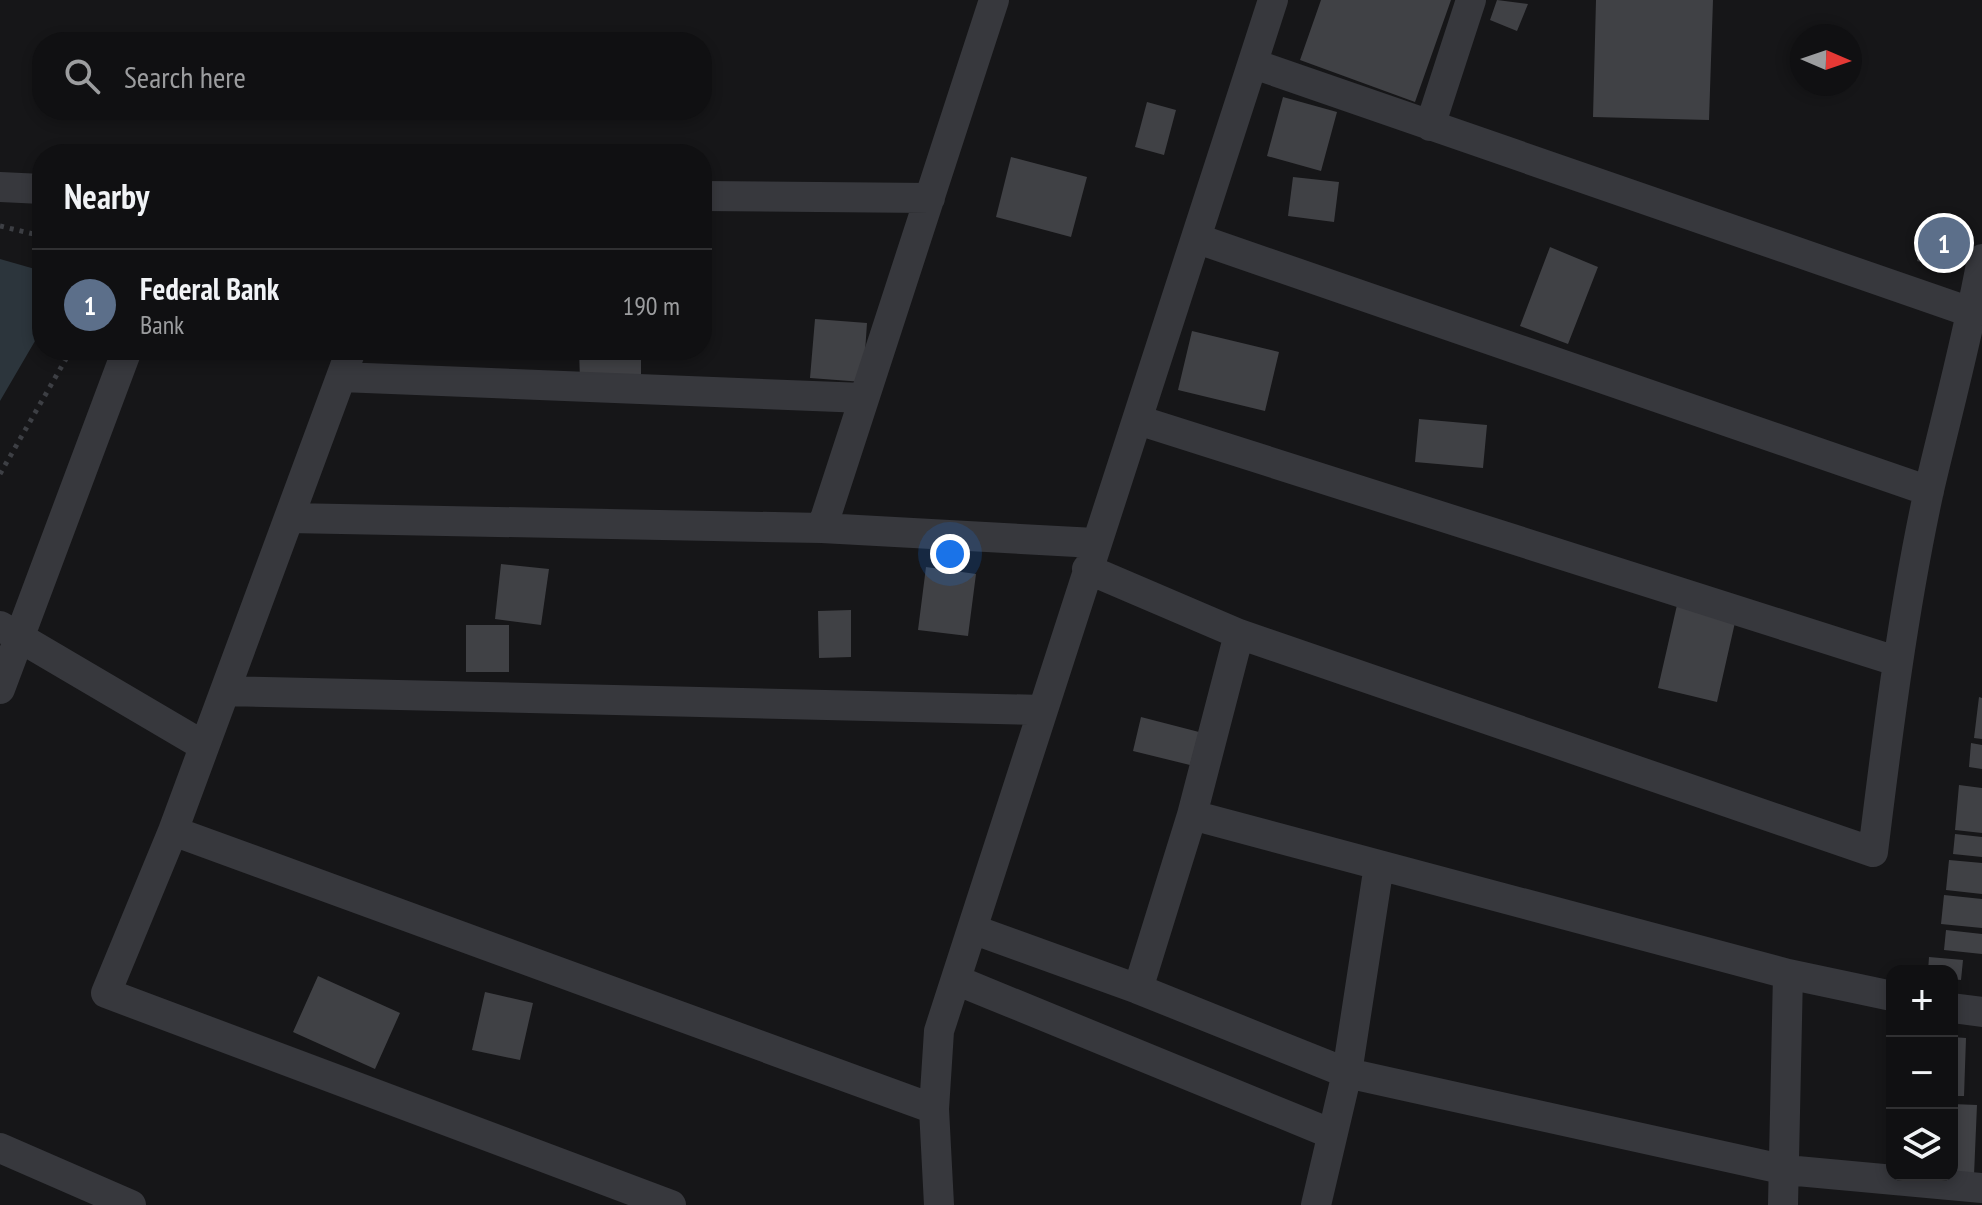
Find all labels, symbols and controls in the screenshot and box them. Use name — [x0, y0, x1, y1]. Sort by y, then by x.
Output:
north arrow — [1790, 24, 1862, 96]
search box — [32, 32, 712, 120]
icon: search — [60, 54, 104, 98]
text: Search here — [124, 57, 246, 96]
text: Nearby — [64, 174, 149, 218]
pin: 1 — [1918, 213, 1970, 273]
text: Federal Bank — [140, 269, 279, 308]
text: 1 — [84, 289, 96, 322]
text: 190 m — [622, 289, 680, 322]
text: Bank — [140, 308, 184, 341]
your location — [930, 534, 970, 574]
map controls — [1886, 965, 1958, 1181]
button: + — [1886, 965, 1958, 1037]
button: − — [1886, 1037, 1958, 1109]
button: layers — [1886, 1109, 1958, 1181]

